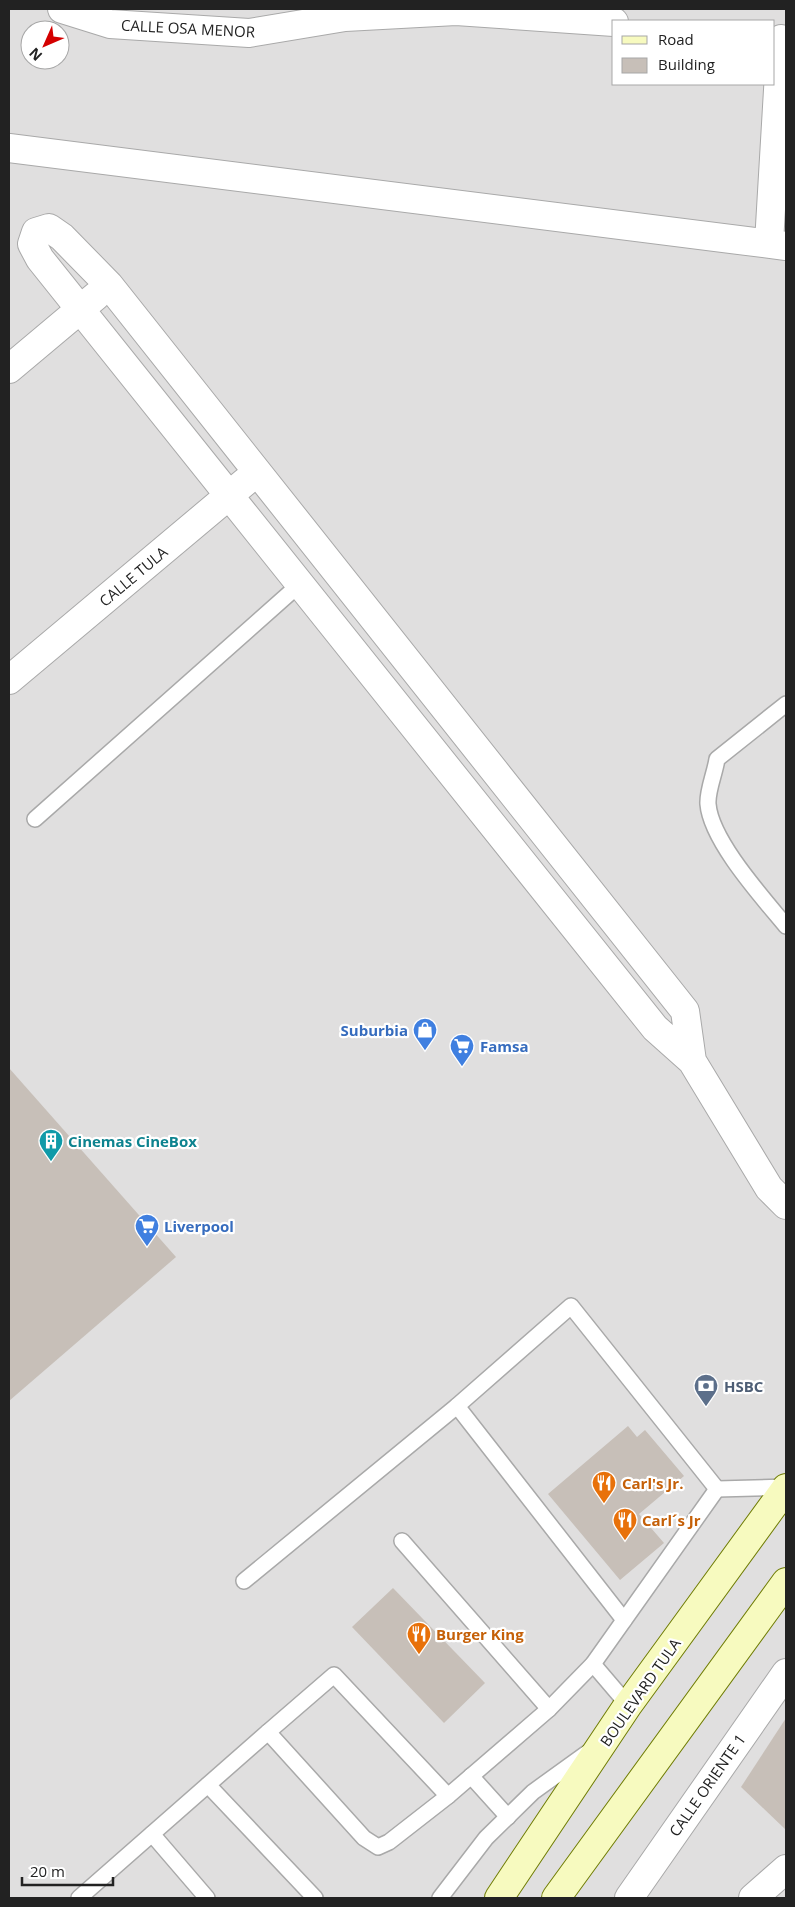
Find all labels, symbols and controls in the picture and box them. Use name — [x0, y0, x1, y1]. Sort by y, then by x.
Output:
street label: CALLE OSA MENOR — [120, 15, 256, 42]
north arrow — [20, 20, 70, 70]
legend — [612, 20, 775, 85]
text: Road — [658, 29, 694, 49]
text: N — [25, 44, 46, 65]
text: Building — [658, 54, 715, 74]
street label: CALLE TULA — [95, 541, 172, 610]
shop icon: Suburbia — [412, 1017, 438, 1051]
place label: Suburbia — [341, 1020, 408, 1040]
supermarket icon: Famsa — [449, 1033, 475, 1067]
place label: Famsa — [480, 1036, 529, 1056]
building icon: Cinemas CineBox — [38, 1128, 64, 1162]
place label: Cinemas CineBox — [68, 1131, 197, 1151]
supermarket icon: Liverpool — [134, 1213, 160, 1247]
place label: Liverpool — [164, 1216, 234, 1236]
bank icon: HSBC — [693, 1373, 719, 1407]
place label: HSBC — [724, 1376, 764, 1396]
restaurant icon: Carl's Jr. — [591, 1470, 617, 1504]
place label: Carl's Jr. — [622, 1473, 683, 1493]
restaurant icon: Carl´s Jr — [612, 1507, 638, 1541]
place label: Carl´s Jr — [642, 1510, 701, 1530]
restaurant icon: Burger King — [406, 1621, 432, 1655]
place label: Burger King — [436, 1624, 524, 1644]
street label: BOULEVARD TULA — [595, 1634, 685, 1750]
street label: CALLE ORIENTE 1 — [664, 1730, 750, 1840]
scale bar — [22, 1854, 114, 1886]
text: 20 m — [30, 1861, 65, 1881]

